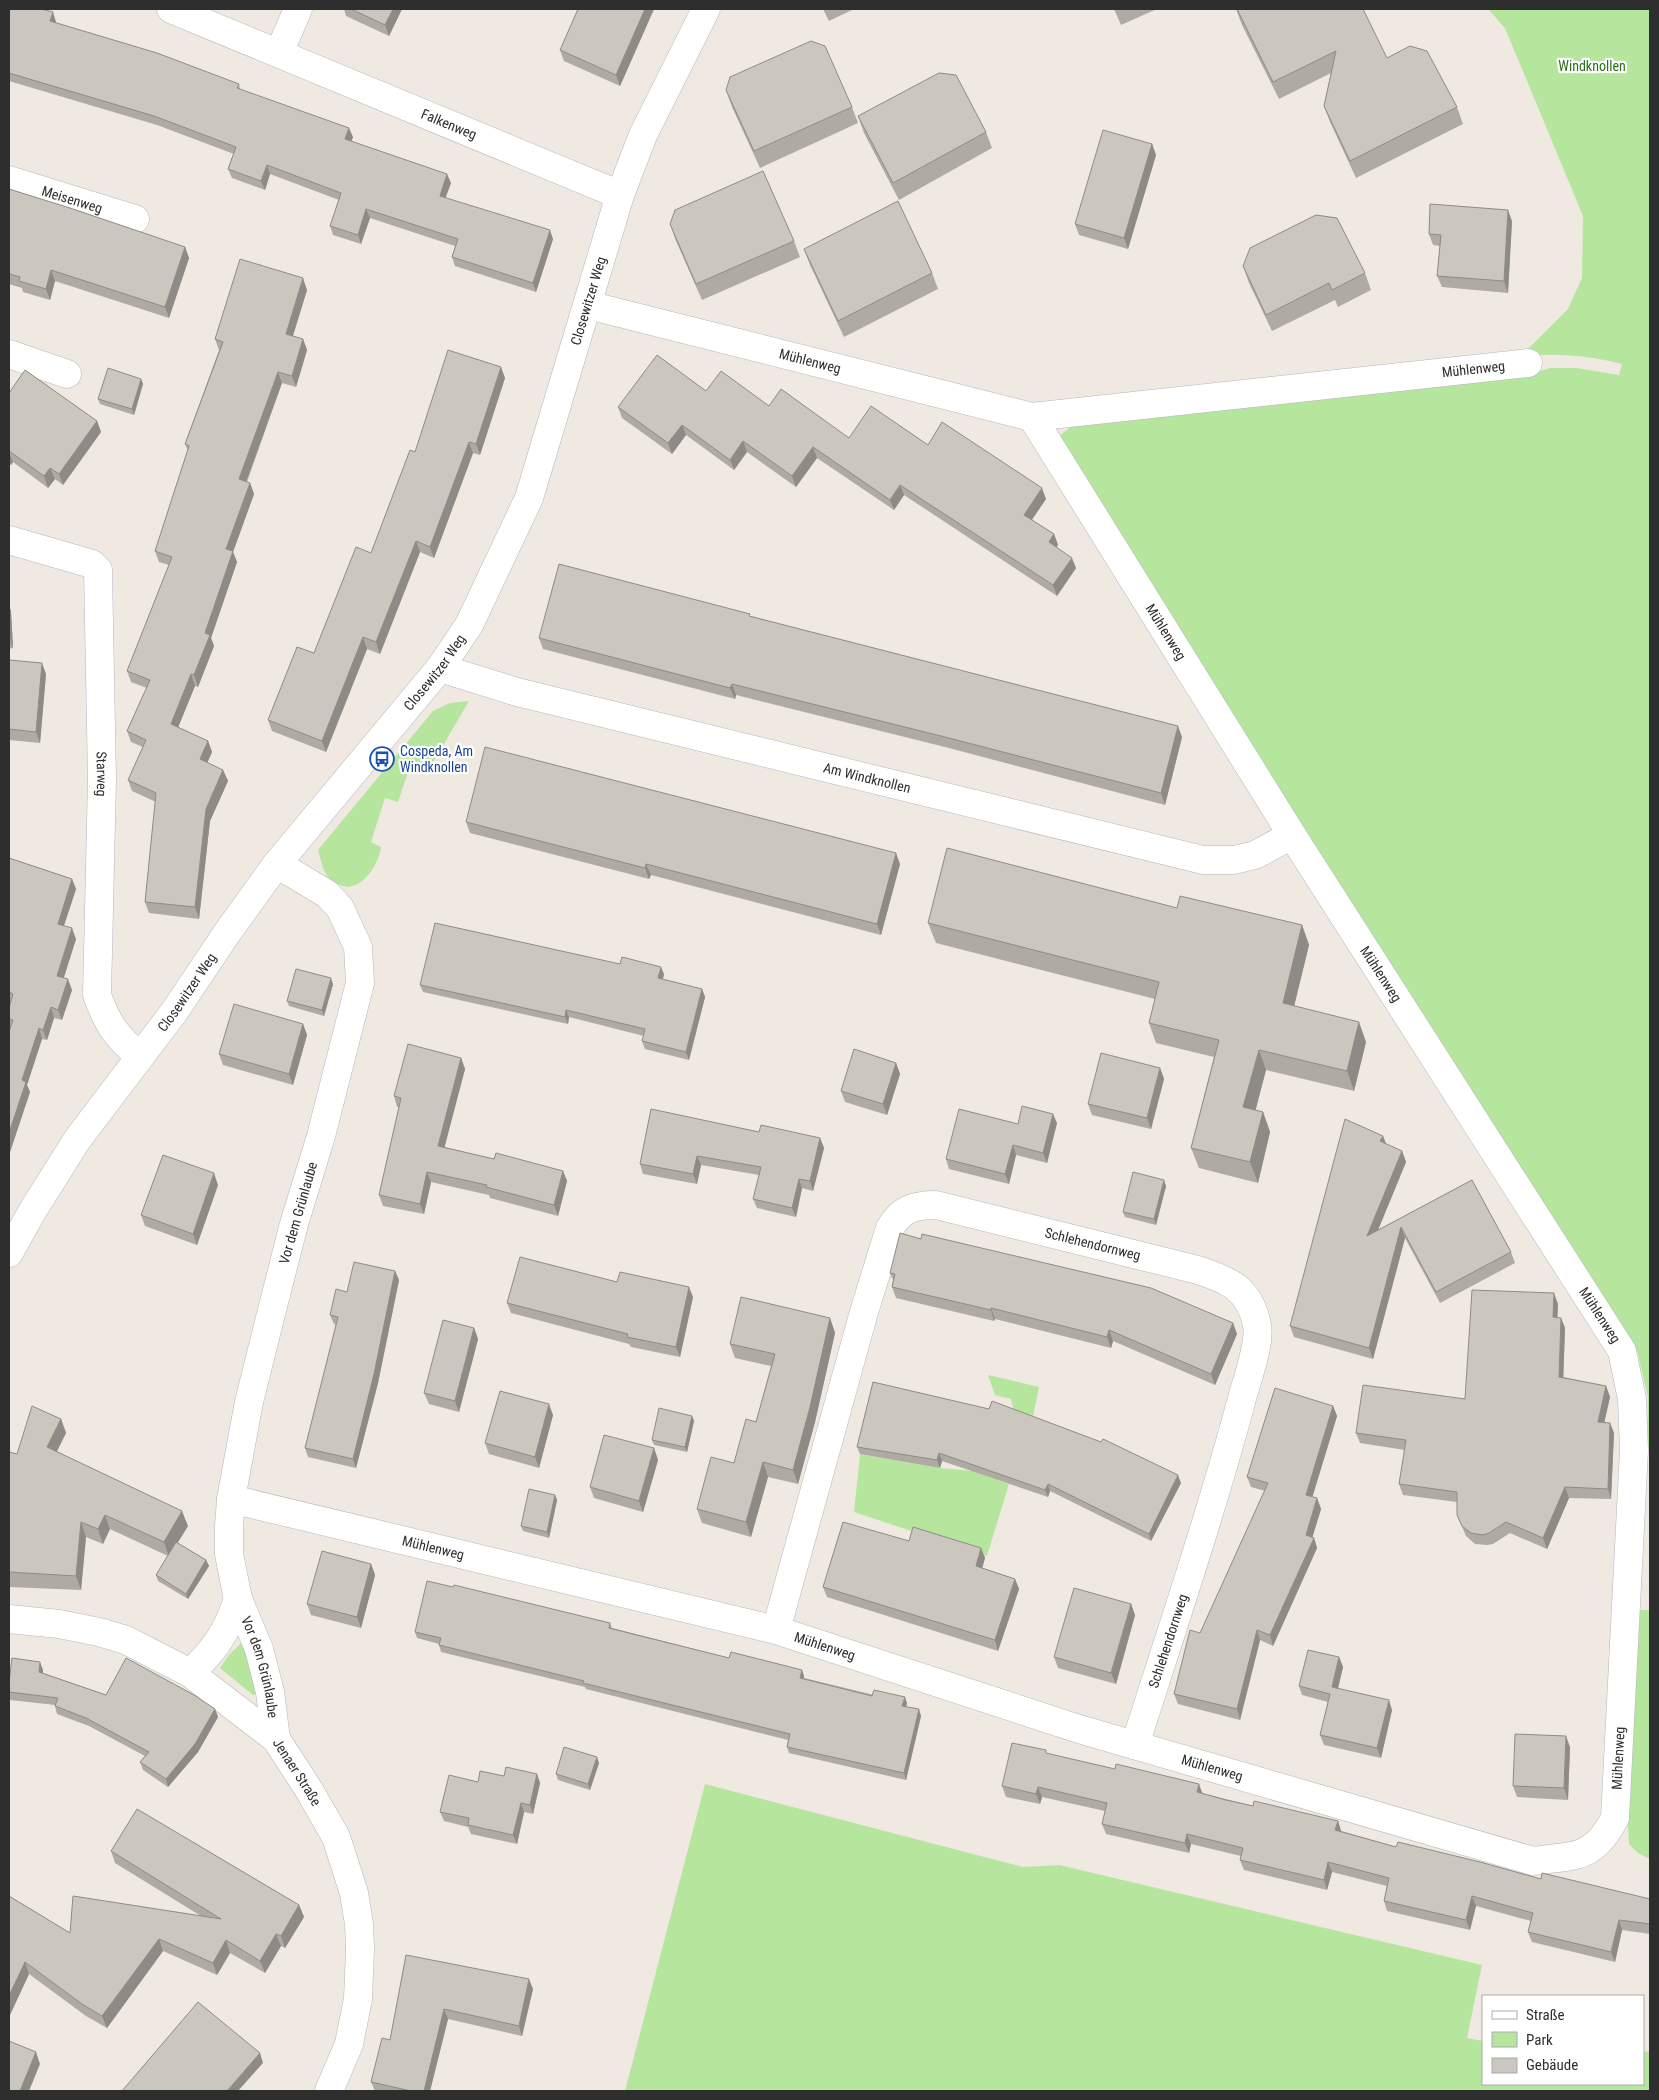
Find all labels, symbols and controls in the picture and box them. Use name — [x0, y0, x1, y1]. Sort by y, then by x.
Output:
park label: Windknollen — [1558, 58, 1626, 74]
street label: Falkenweg — [419, 106, 479, 143]
street label: Meisenweg — [40, 183, 104, 216]
street label: Closewitzer Weg — [567, 255, 609, 347]
street label: Mühlenweg — [777, 346, 843, 377]
street label: Mühlenweg — [1441, 358, 1506, 380]
street label: Mühlenweg — [1142, 601, 1190, 663]
street label: Closewitzer Weg — [400, 631, 468, 714]
place label: Cospeda, Am Windknollen — [400, 743, 473, 775]
bus stop icon: Cospeda, Am Windknollen — [369, 746, 395, 772]
street label: Starweg — [93, 751, 110, 797]
street label: Am Windknollen — [822, 759, 912, 796]
street label: Mühlenweg — [1357, 943, 1405, 1005]
street label: Closewitzer Weg — [154, 950, 219, 1035]
street label: Vor dem Grünlaube — [276, 1160, 320, 1266]
street label: Schlehendornweg — [1043, 1224, 1142, 1263]
street label: Mühlenweg — [1576, 1284, 1624, 1346]
street label: Mühlenweg — [401, 1532, 466, 1563]
street label: Schlehendornweg — [1145, 1592, 1191, 1690]
street label: Vor dem Grünlaube — [238, 1614, 281, 1719]
street label: Mühlenweg — [792, 1629, 857, 1663]
street label: Mühlenweg — [1608, 1726, 1628, 1790]
street label: Jenaer Straße — [270, 1735, 325, 1809]
street label: Mühlenweg — [1180, 1751, 1245, 1784]
legend — [1482, 1995, 1644, 2085]
text: Straße — [1526, 2006, 1565, 2024]
text: Park — [1526, 2031, 1553, 2049]
text: Gebäude — [1526, 2056, 1578, 2074]

